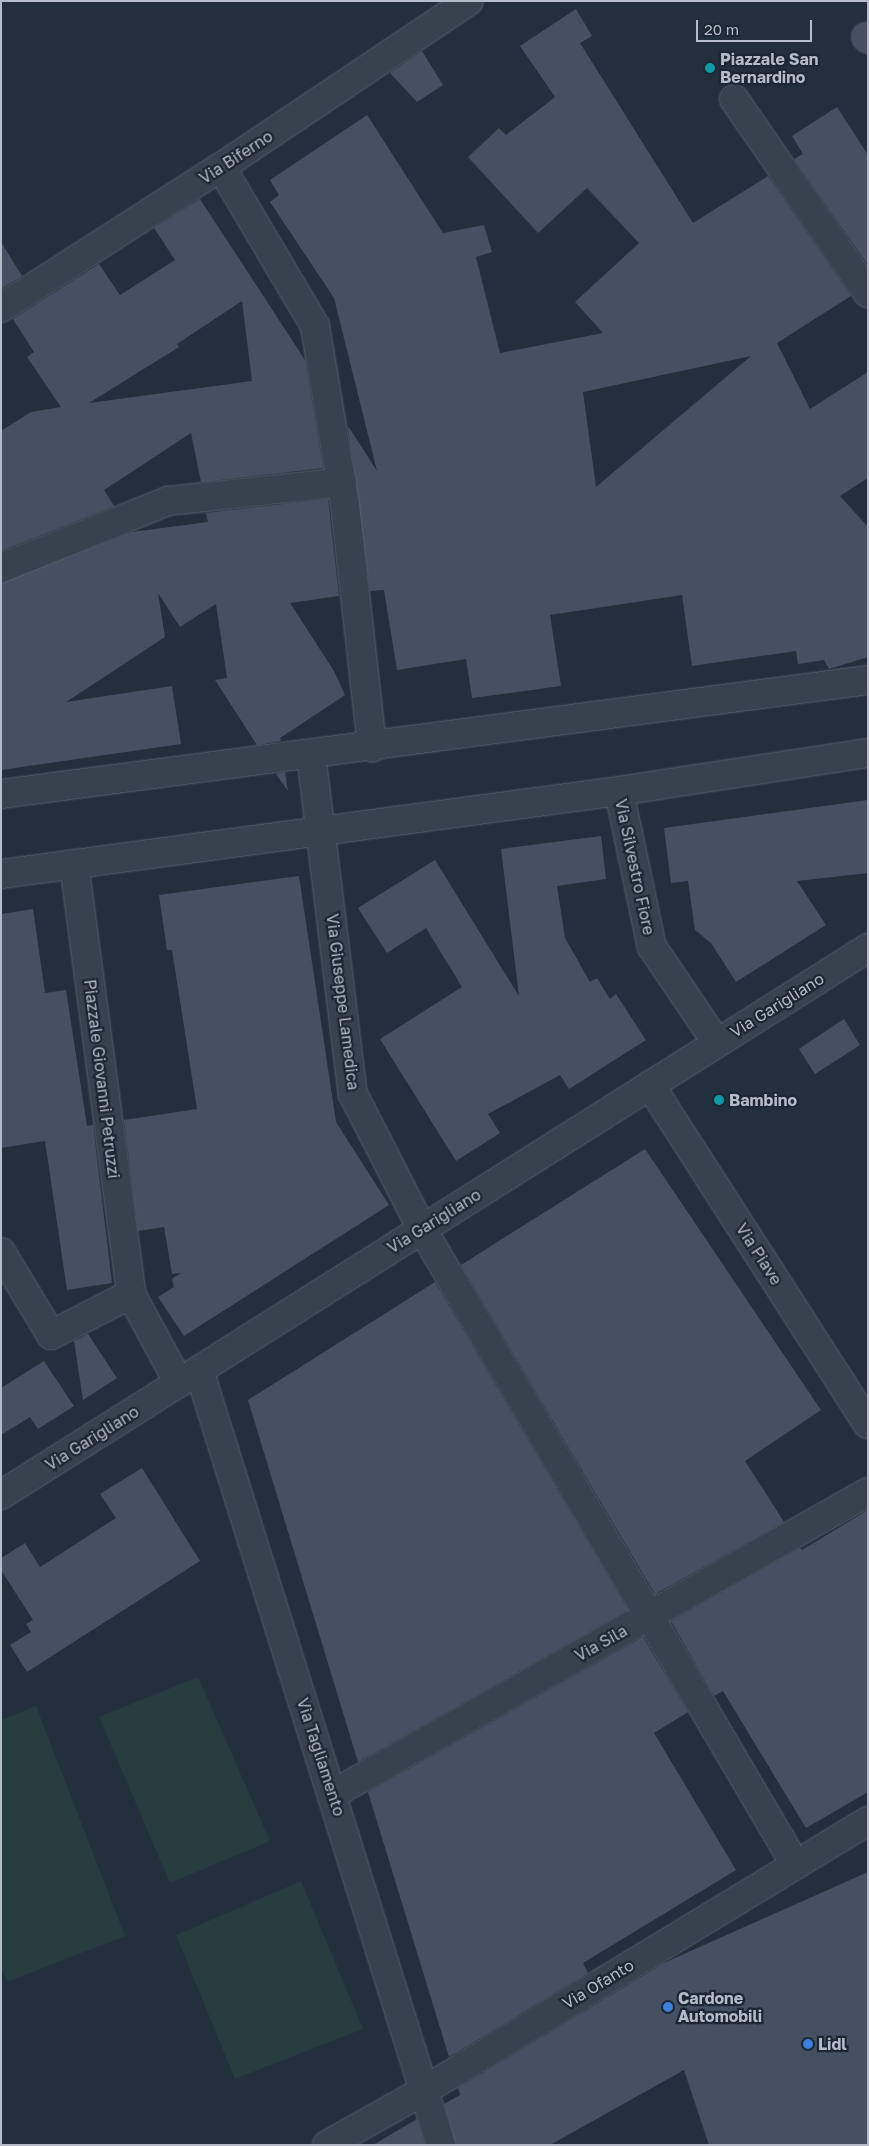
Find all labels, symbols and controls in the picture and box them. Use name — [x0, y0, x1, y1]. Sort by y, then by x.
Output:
scale bar — [699, 10, 815, 42]
text: 20 m — [704, 20, 739, 38]
place label: Piazzale San Bernardino — [720, 49, 819, 87]
marker: Piazzale San Bernardino — [704, 62, 716, 74]
street label: Via Biferno — [196, 126, 276, 188]
street label: Via Silvestro Fiore — [611, 797, 659, 937]
street label: Via Giuseppe Lamedica — [323, 913, 363, 1091]
street label: Via Garigliano — [727, 969, 827, 1041]
street label: Piazzale Giovanni Petruzzi — [80, 978, 124, 1180]
place label: Bambino — [729, 1090, 797, 1110]
marker: Bambino — [713, 1094, 725, 1106]
street label: Via Garigliano — [384, 1185, 484, 1257]
street label: Via Piave — [732, 1220, 786, 1288]
street label: Via Garigliano — [42, 1402, 142, 1474]
street label: Via Sila — [572, 1621, 630, 1665]
street label: Via Tagliamento — [293, 1696, 349, 1818]
street label: Via Ofanto — [559, 1955, 637, 2013]
place label: Cardone Automobili — [678, 1988, 762, 2026]
marker: Cardone Automobili — [662, 2001, 674, 2013]
place label: Lidl — [818, 2034, 847, 2054]
marker: Lidl — [802, 2038, 814, 2050]

